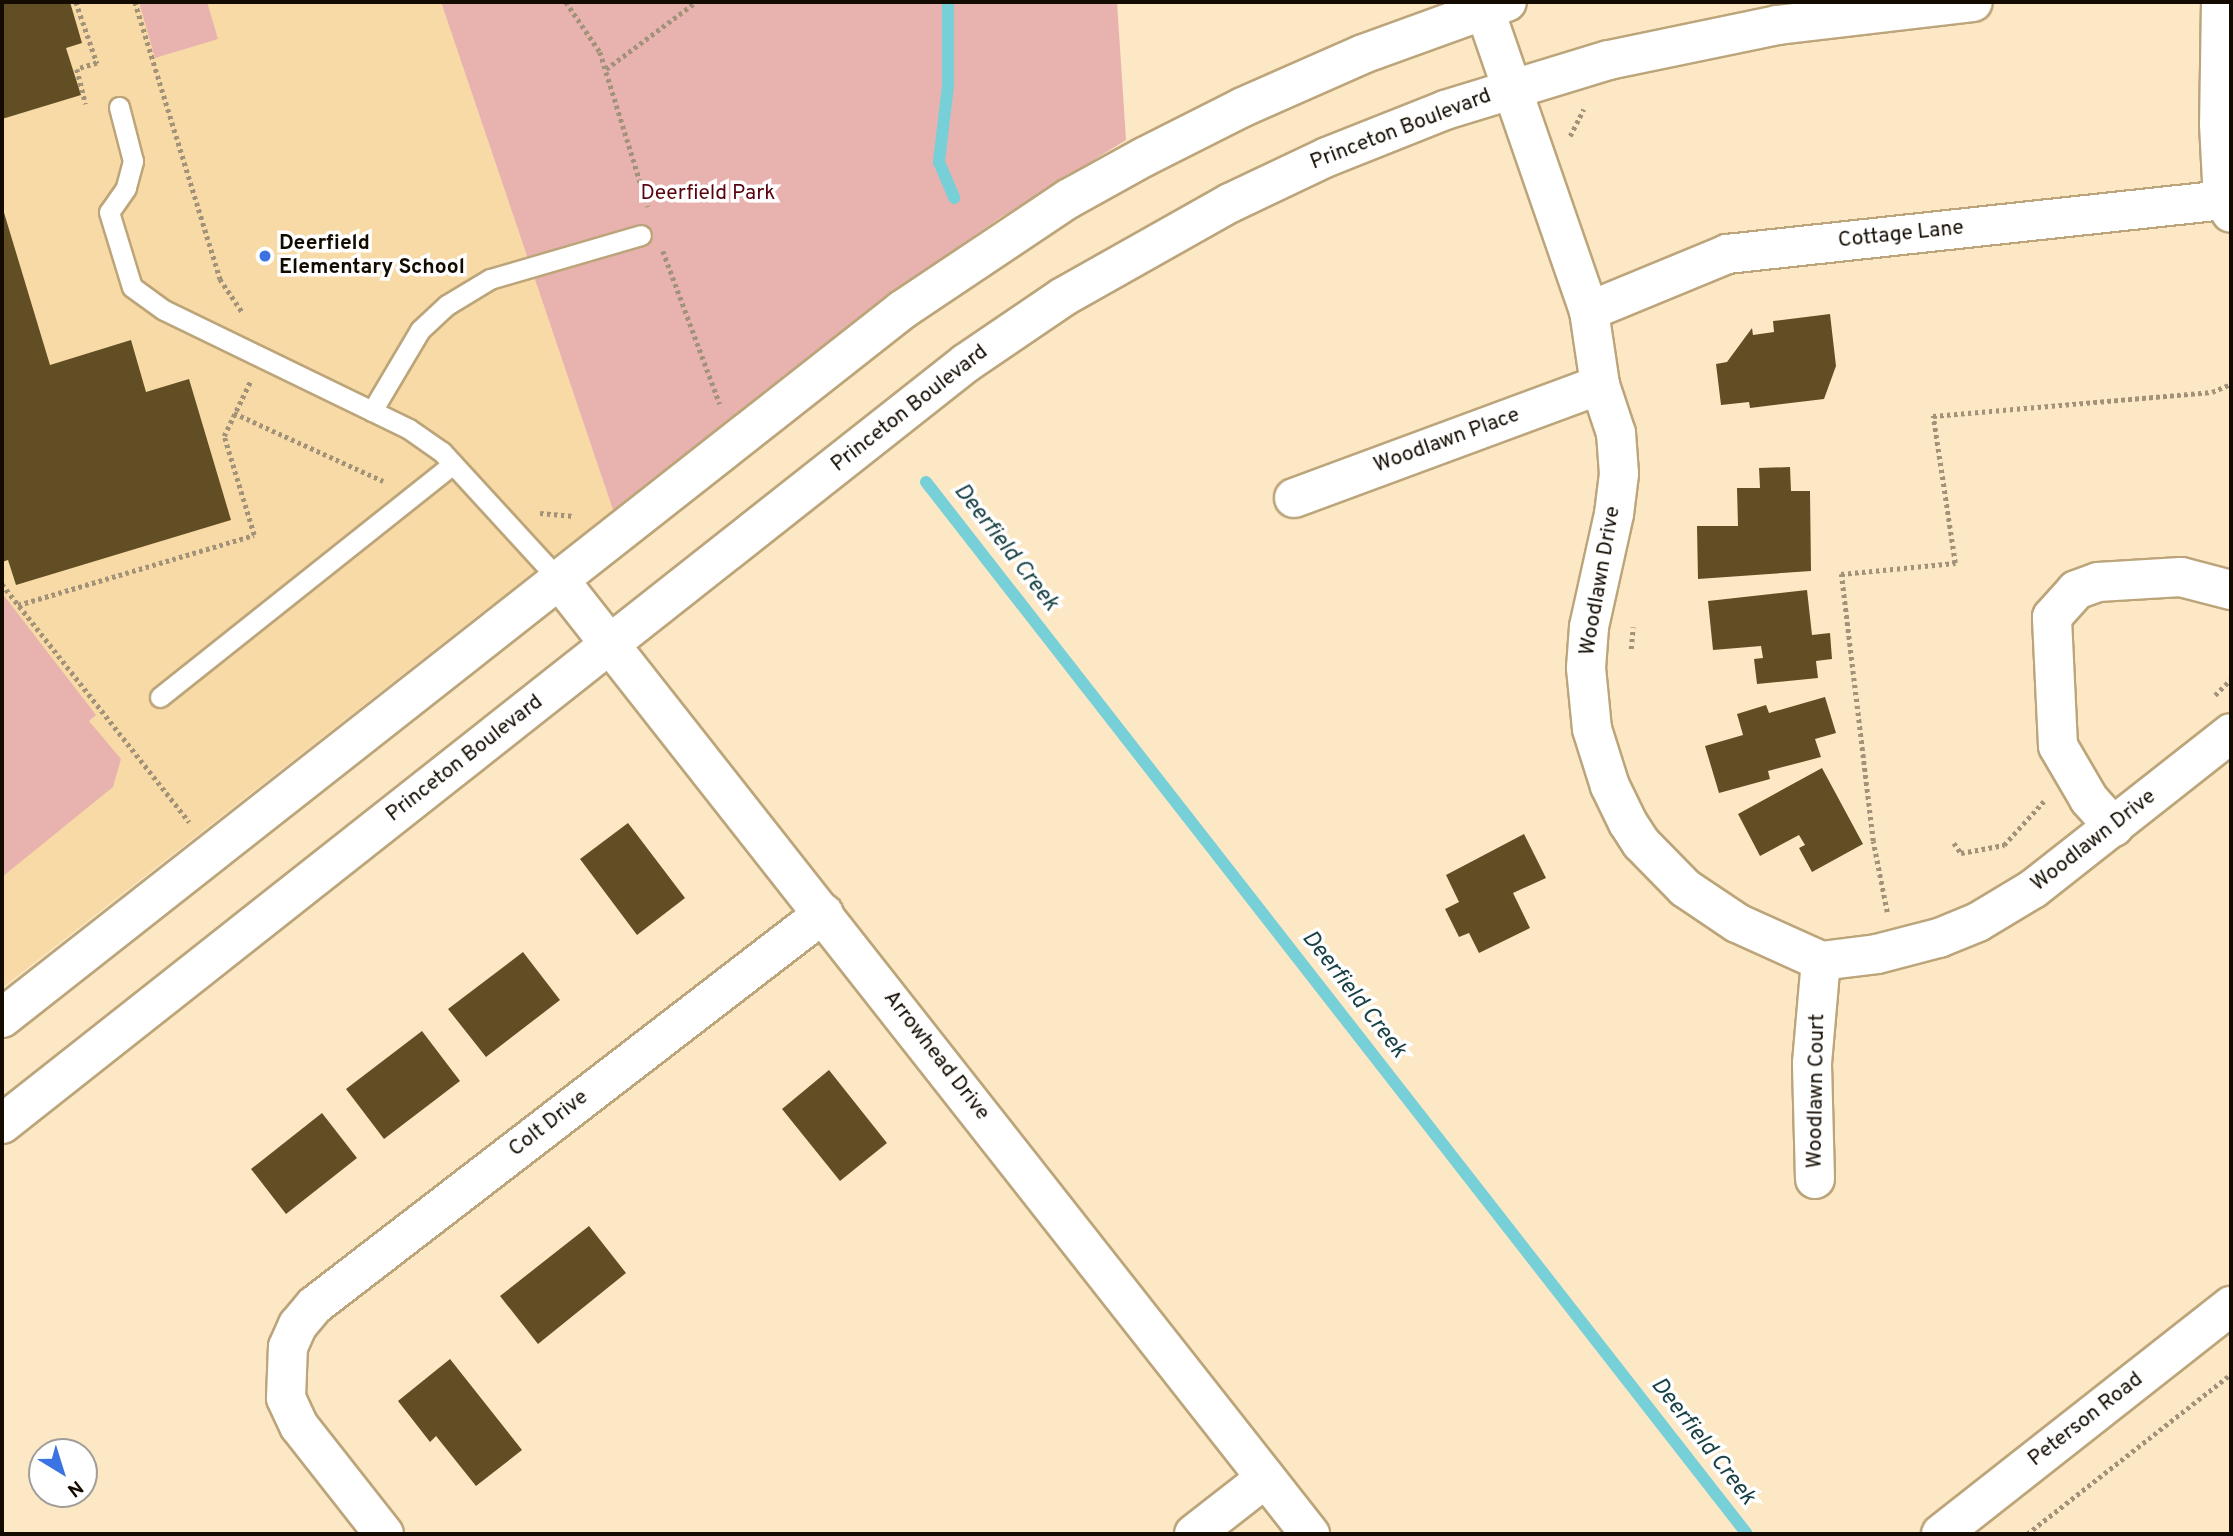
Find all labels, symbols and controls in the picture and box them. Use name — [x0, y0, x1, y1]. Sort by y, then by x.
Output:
street label: Princeton Boulevard — [1307, 84, 1495, 176]
park label: Deerfield Park — [641, 181, 775, 207]
street label: Cottage Lane — [1837, 216, 1965, 254]
place label: Deerfield Elementary School — [279, 231, 465, 281]
marker: Deerfield Elementary School — [257, 248, 273, 264]
street label: Princeton Boulevard — [827, 340, 993, 478]
street label: Woodlawn Place — [1371, 403, 1523, 479]
water label: Deerfield Creek — [947, 479, 1063, 617]
street label: Woodlawn Drive — [1575, 504, 1627, 658]
street label: Princeton Boulevard — [382, 690, 548, 828]
street label: Woodlawn Drive — [2027, 785, 2161, 897]
water label: Deerfield Creek — [1295, 926, 1411, 1064]
street label: Arrowhead Drive — [878, 986, 994, 1126]
street label: Woodlawn Court — [1803, 1013, 1831, 1169]
street label: Colt Drive — [504, 1085, 594, 1163]
street label: Peterson Road — [2024, 1368, 2148, 1472]
water label: Deerfield Creek — [1644, 1373, 1760, 1511]
north arrow — [28, 1438, 98, 1508]
text: N — [62, 1474, 87, 1502]

